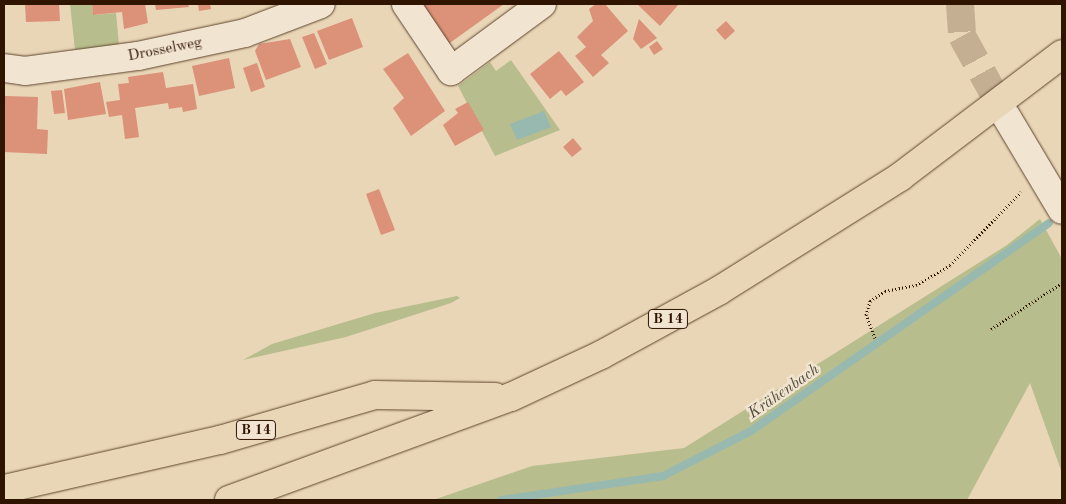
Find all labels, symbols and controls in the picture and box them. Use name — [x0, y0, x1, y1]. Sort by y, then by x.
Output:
street label: Drosselweg — [126, 34, 204, 66]
road number: B 14 — [647, 308, 689, 330]
water label: Krähenbach — [745, 360, 823, 424]
road number: B 14 — [235, 418, 277, 442]

